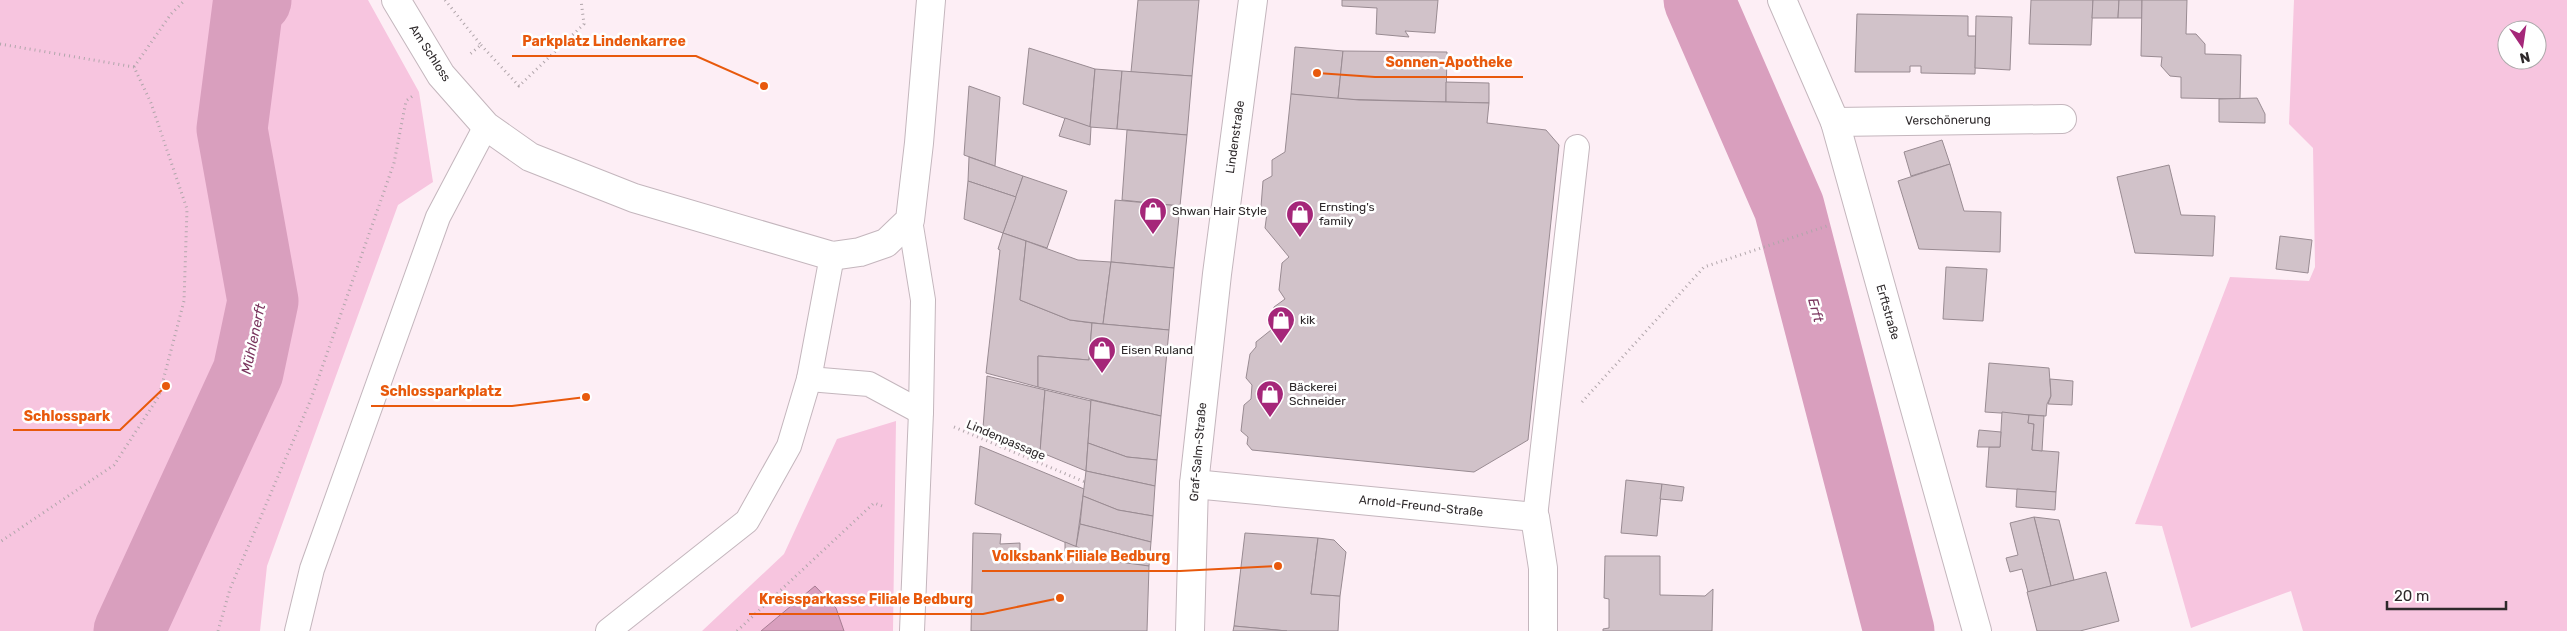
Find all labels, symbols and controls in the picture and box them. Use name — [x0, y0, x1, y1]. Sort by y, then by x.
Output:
north arrow — [2497, 20, 2547, 70]
street label: Am Schloss — [406, 22, 454, 84]
callout: Parkplatz Lindenkarree — [512, 27, 696, 56]
text: Parkplatz Lindenkarree — [522, 33, 686, 50]
callout: Sonnen-Apotheke — [1375, 48, 1523, 77]
text: N — [2518, 48, 2532, 67]
text: Sonnen-Apotheke — [1385, 54, 1513, 71]
street label: Lindenstraße — [1223, 99, 1247, 174]
street label: Verschönerung — [1905, 112, 1991, 128]
shop icon: Shwan Hair Style — [1138, 196, 1168, 235]
shop icon: Ernsting's family — [1285, 199, 1315, 238]
place label: Ernsting's family — [1319, 200, 1375, 228]
place label: Shwan Hair Style — [1172, 204, 1267, 218]
street label: Erftstraße — [1873, 283, 1903, 342]
water label: Erft — [1804, 296, 1827, 325]
water label: Mühlenerft — [238, 302, 269, 376]
shop icon: kik — [1266, 305, 1296, 344]
place label: kik — [1300, 313, 1316, 327]
shop icon: Eisen Ruland — [1087, 335, 1117, 374]
place label: Eisen Ruland — [1121, 343, 1193, 357]
callout: Schlossparkplatz — [371, 377, 512, 406]
shop icon: Bäckerei Schneider — [1255, 379, 1285, 418]
place label: Bäckerei Schneider — [1289, 380, 1346, 408]
text: Schlossparkplatz — [380, 383, 502, 400]
callout: Schlosspark — [13, 401, 120, 430]
street label: Graf-Salm-Straße — [1187, 402, 1209, 502]
text: Schlosspark — [24, 408, 111, 425]
street label: Lindenpassage — [964, 417, 1048, 463]
street label: Arnold-Freund-Straße — [1358, 493, 1484, 520]
callout: Volksbank Filiale Bedburg — [982, 542, 1180, 571]
text: Volksbank Filiale Bedburg — [992, 548, 1170, 565]
scale bar — [2387, 578, 2506, 610]
callout: Kreissparkasse Filiale Bedburg — [749, 585, 983, 614]
text: 20 m — [2394, 587, 2429, 605]
text: Kreissparkasse Filiale Bedburg — [759, 591, 973, 608]

